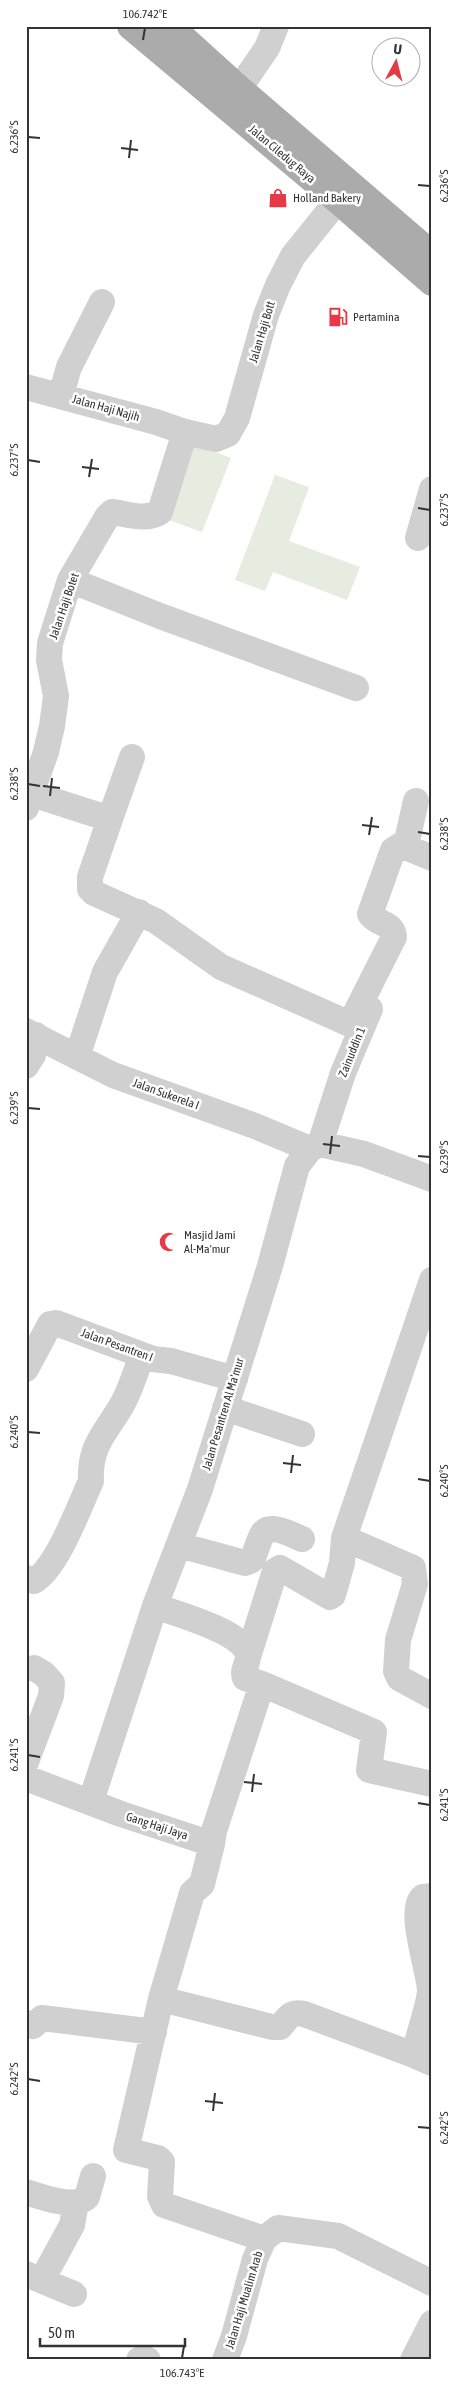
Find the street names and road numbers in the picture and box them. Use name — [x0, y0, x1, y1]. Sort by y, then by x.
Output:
street label: Jalan Ciledug Raya — [246, 122, 318, 186]
street label: Jalan Haji Bott — [246, 299, 278, 364]
street label: Jalan Haji Najih — [71, 392, 141, 424]
street label: Jalan Haji Botet — [46, 571, 82, 641]
street label: Zainuddin 1 — [336, 1025, 368, 1079]
street label: Jalan Sukerela I — [131, 1076, 201, 1112]
street label: Jalan Pesantren I — [79, 1326, 155, 1364]
street label: Jalan Pesantren Al Ma'mur — [199, 1356, 247, 1472]
street label: Gang Haji Jaya — [124, 1809, 190, 1843]
street label: Jalan Haji Mualim Arab — [222, 2249, 266, 2351]

